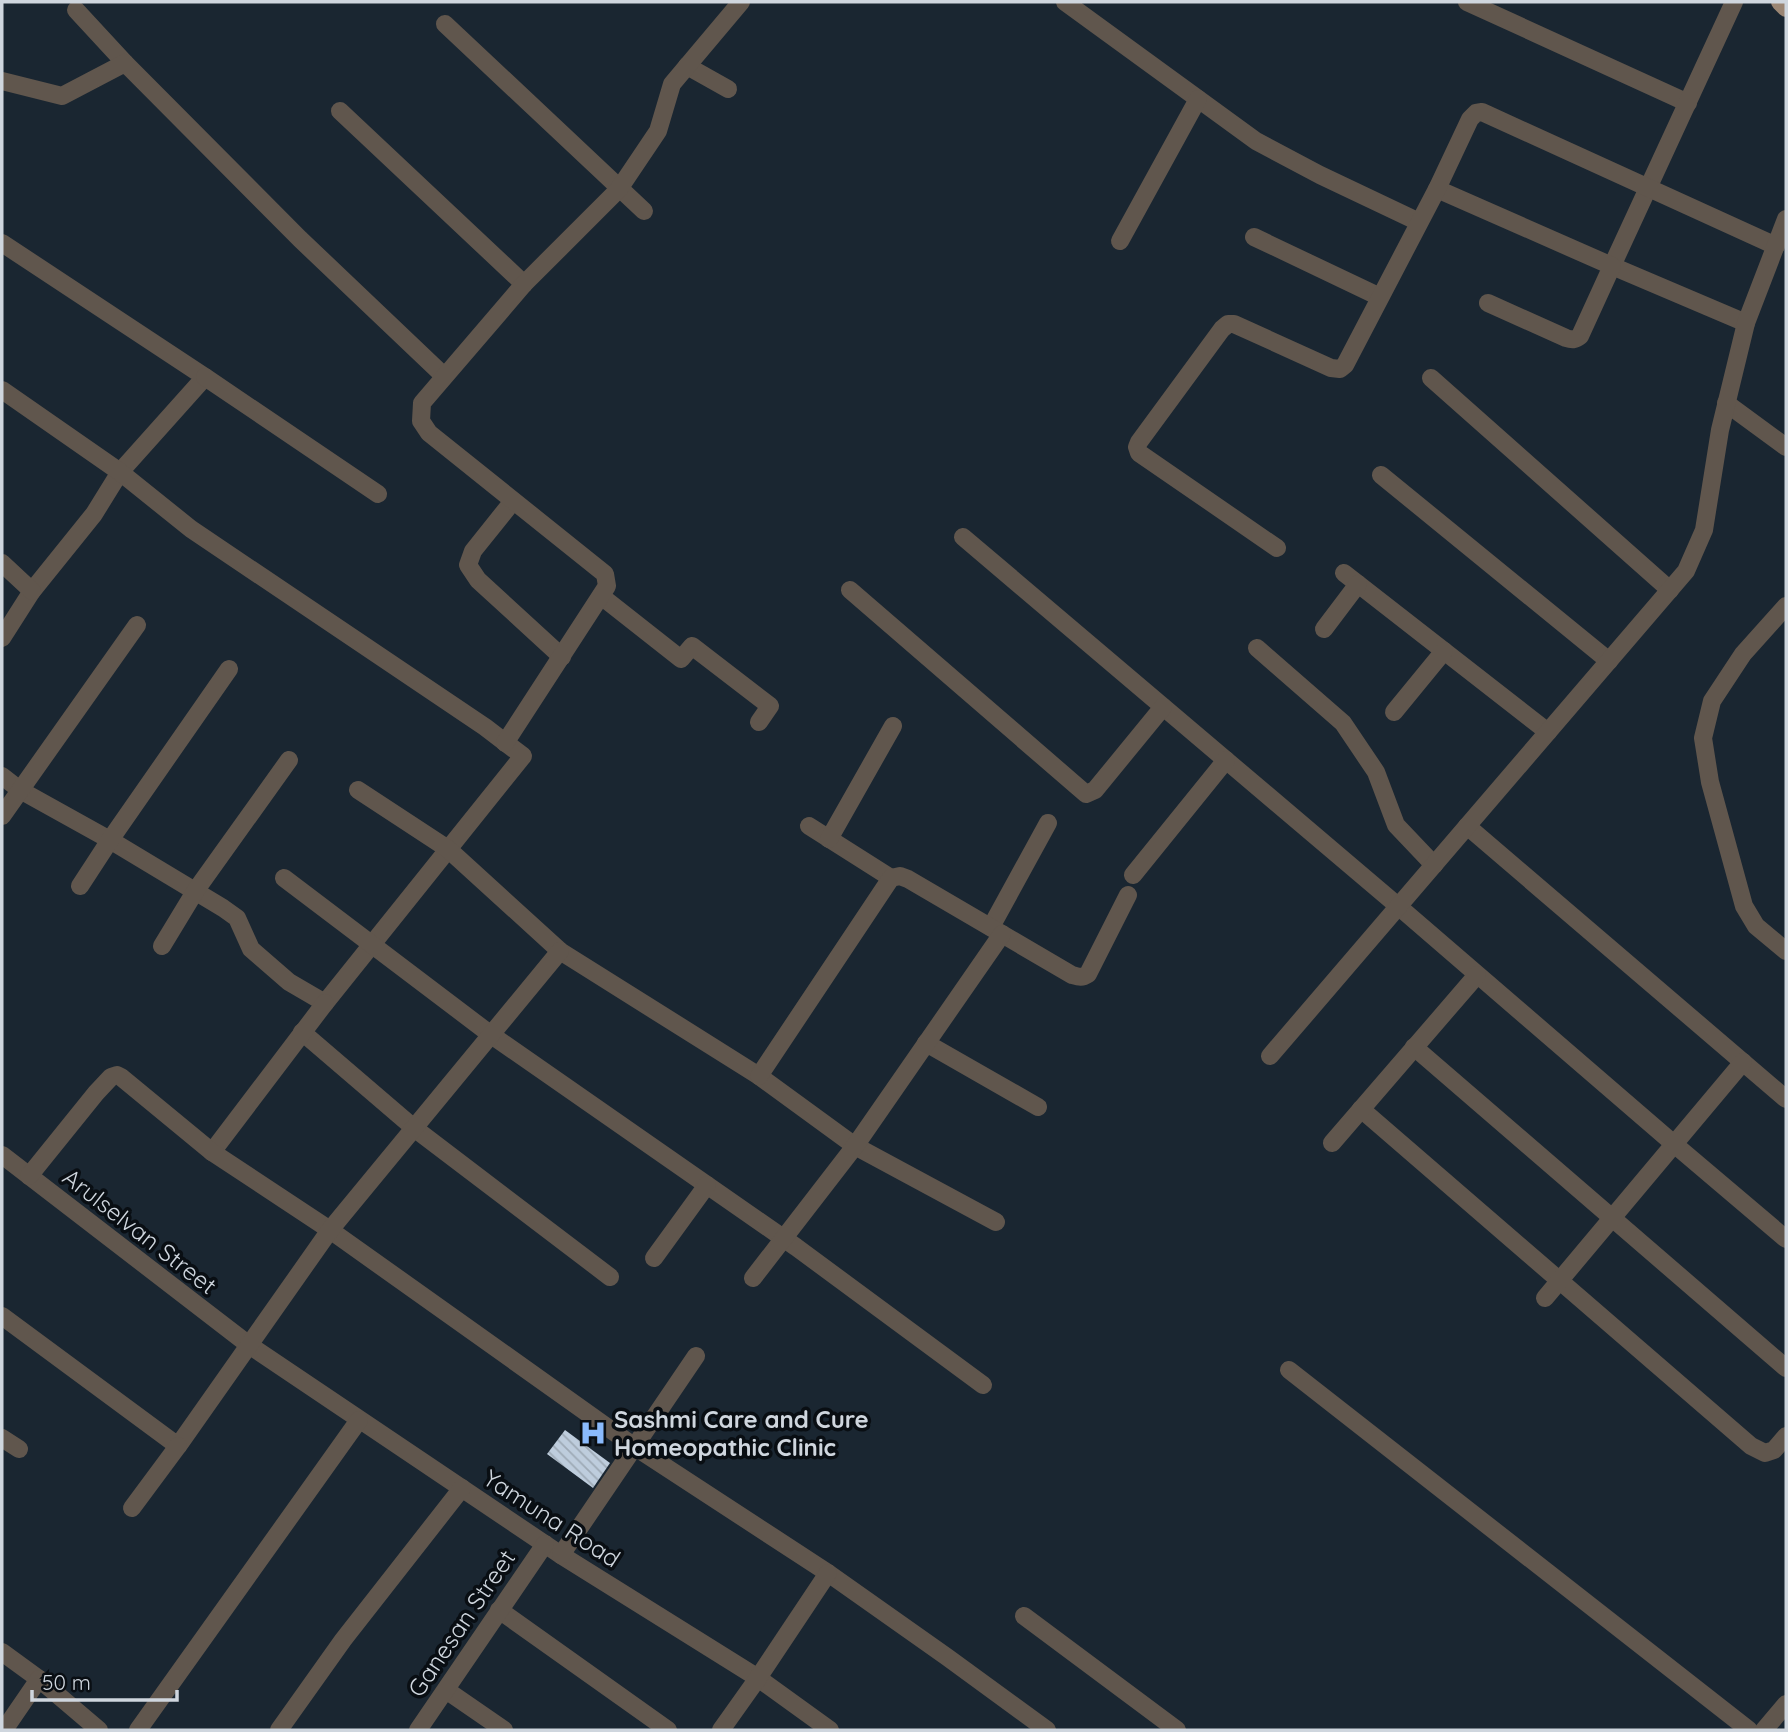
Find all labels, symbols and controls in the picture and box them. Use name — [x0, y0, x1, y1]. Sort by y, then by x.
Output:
street label: Arulselvan Street — [57, 1162, 223, 1300]
place label: Sashmi Care and Cure Homeopathic Clinic — [614, 1404, 869, 1462]
hospital icon: Sashmi Care and Cure Homeopathic Clinic — [578, 1418, 608, 1448]
street label: Yamuna Road — [478, 1463, 626, 1573]
street label: Ganesan Street — [401, 1544, 521, 1702]
scale bar — [32, 1658, 177, 1702]
text: 50 m — [42, 1669, 91, 1695]

